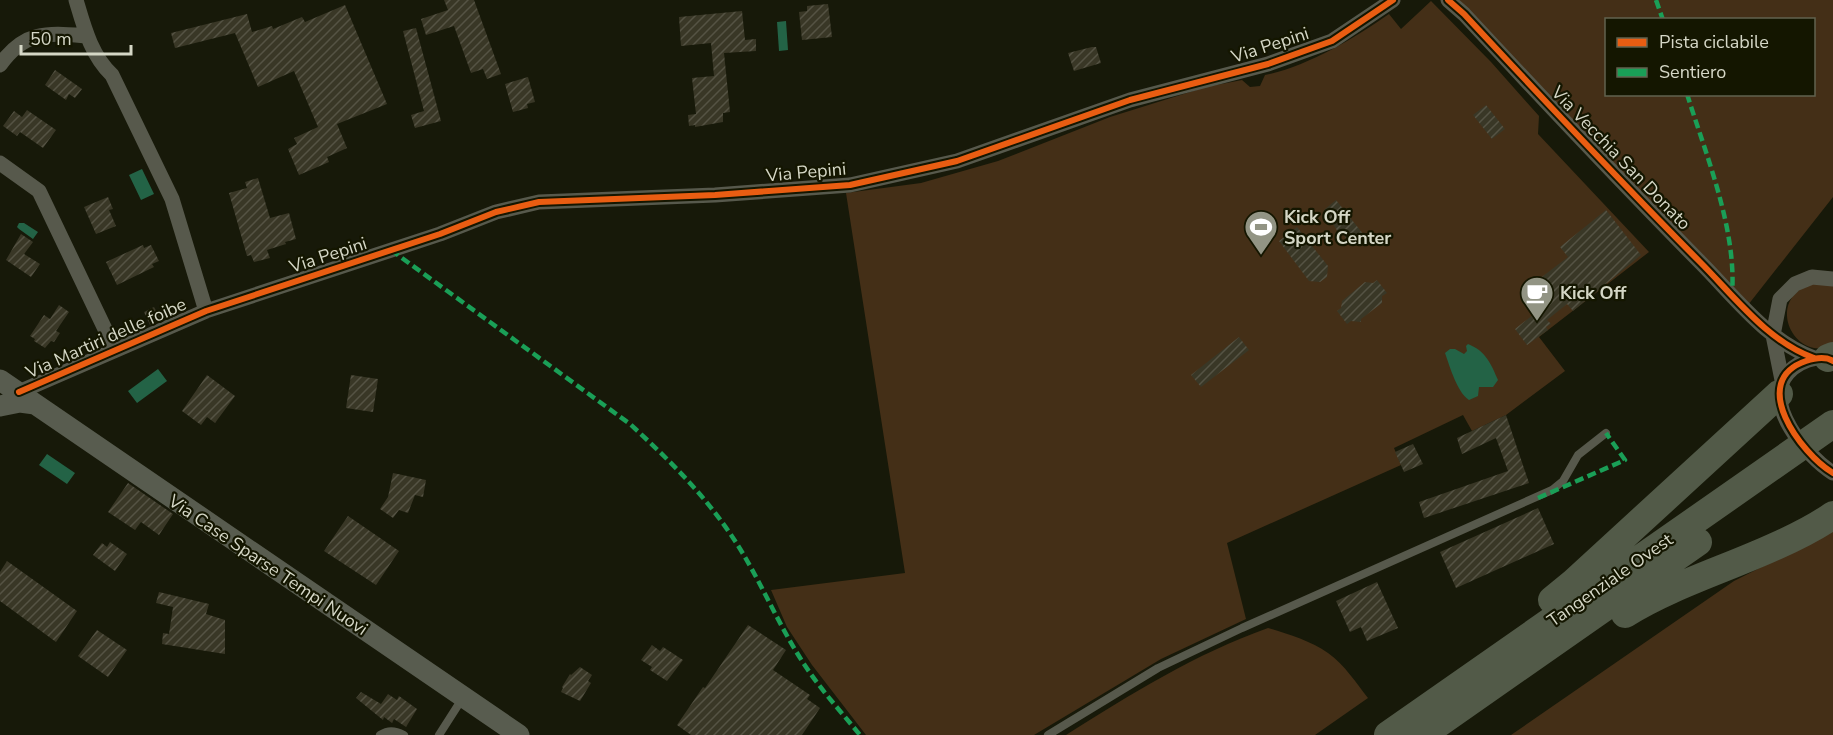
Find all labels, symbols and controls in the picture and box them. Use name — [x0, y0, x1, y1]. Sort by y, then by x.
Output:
scale bar — [21, 18, 130, 56]
legend — [1605, 18, 1815, 96]
street label: Via Pepini — [1227, 21, 1312, 69]
text: 50 m — [30, 27, 72, 51]
text: Pista ciclabile — [1659, 30, 1769, 54]
text: Sentiero — [1659, 60, 1726, 84]
street label: Via Vecchia San Donato — [1545, 80, 1696, 235]
street label: Via Pepini — [764, 157, 847, 188]
place label: Kick Off Sport Center — [1284, 205, 1391, 250]
sports icon: Kick Off Sport Center — [1243, 209, 1279, 256]
street label: Via Pepini — [285, 231, 370, 279]
cafe icon: Kick Off — [1519, 275, 1555, 322]
place label: Kick Off — [1560, 281, 1627, 305]
street label: Via Martiri delle foibe — [21, 292, 190, 385]
street label: Via Case Sparse Tempi Nuovi — [163, 489, 372, 641]
street label: Tangenziale Ovest — [1542, 527, 1678, 632]

